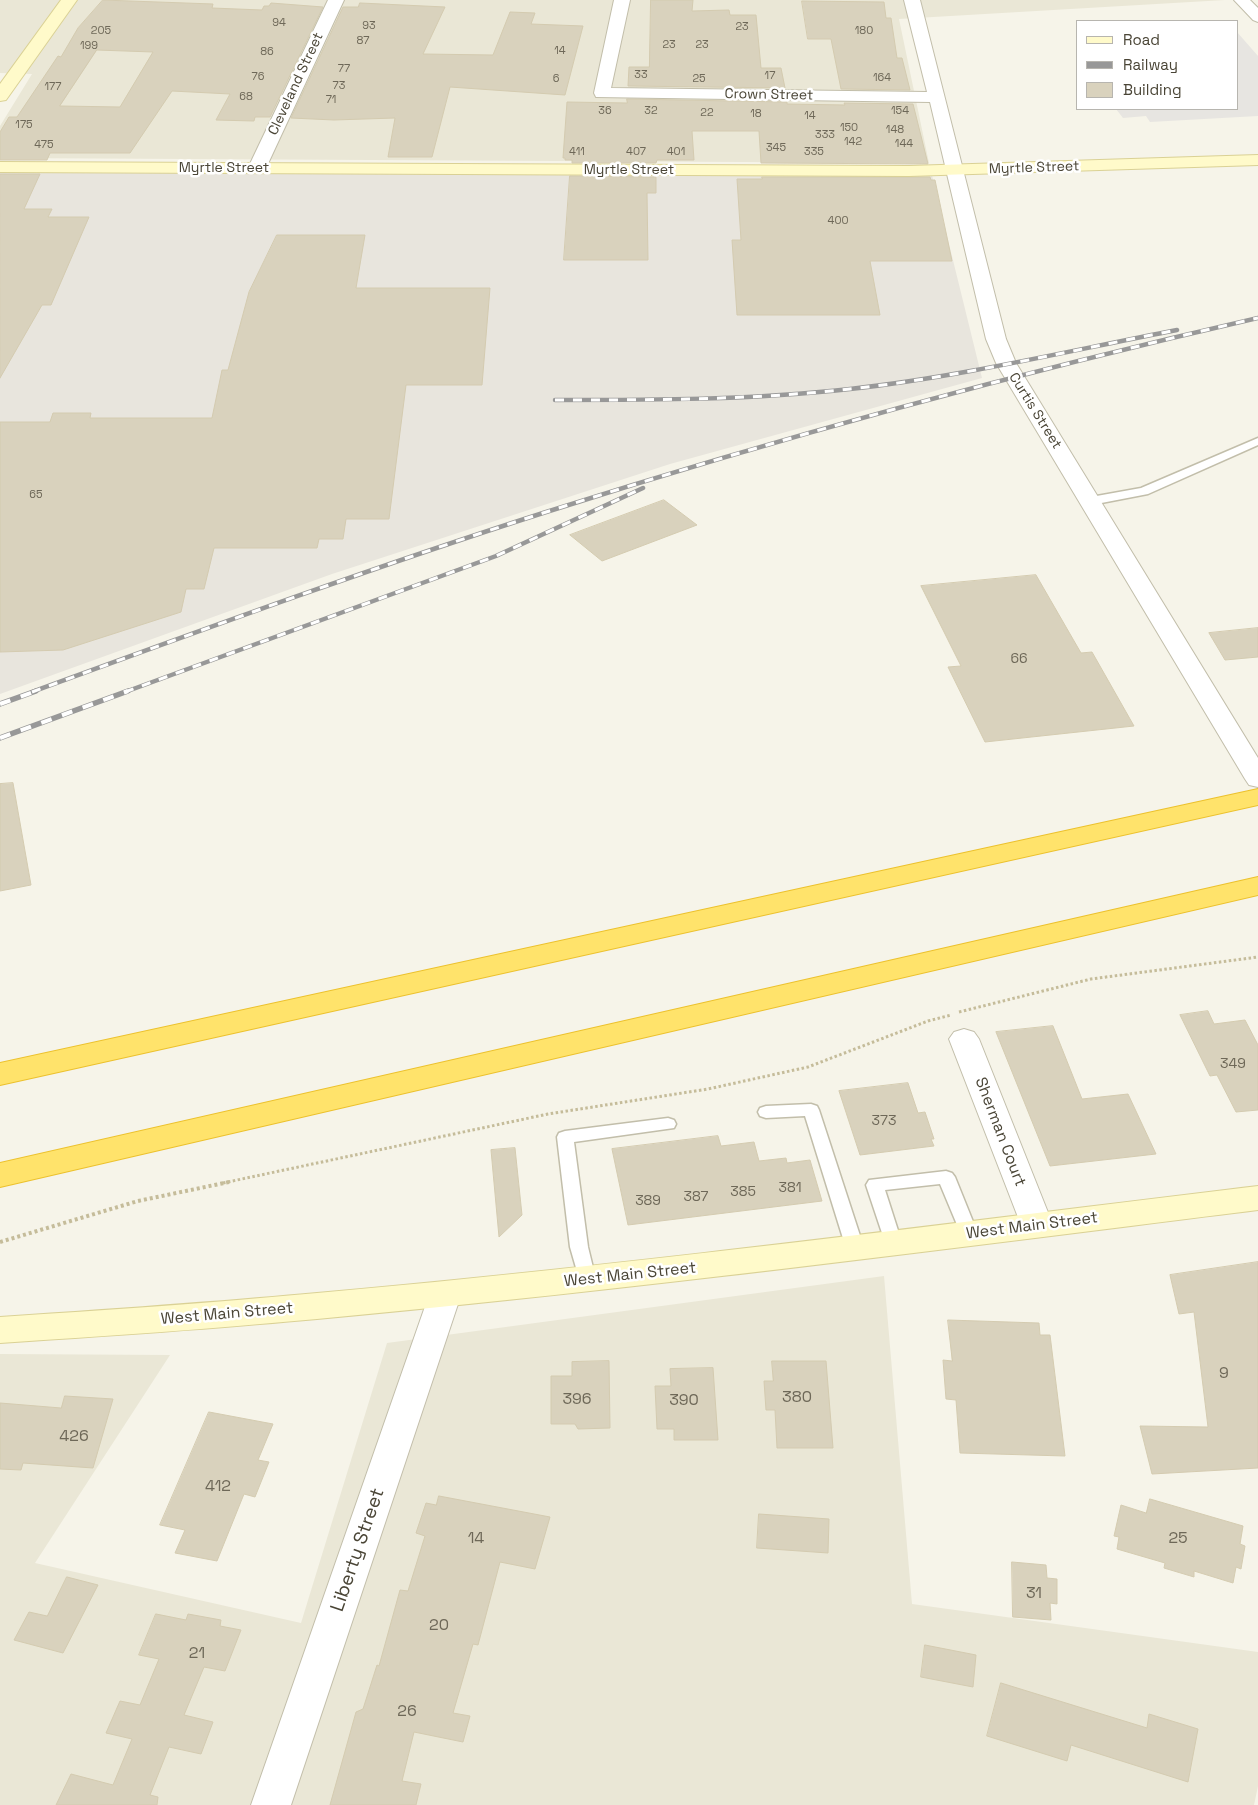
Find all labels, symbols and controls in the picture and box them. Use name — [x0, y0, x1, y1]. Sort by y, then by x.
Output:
house number: 94 — [272, 16, 286, 30]
house number: 93 — [362, 19, 376, 33]
house number: 23 — [735, 20, 749, 34]
legend — [1076, 20, 1238, 110]
house number: 205 — [91, 24, 111, 38]
house number: 180 — [855, 24, 873, 38]
street label: Cleveland Street — [265, 30, 327, 138]
text: Road — [1123, 30, 1160, 49]
house number: 87 — [357, 34, 369, 48]
house number: 23 — [662, 38, 676, 52]
house number: 23 — [695, 38, 709, 52]
house number: 199 — [80, 39, 98, 53]
house number: 14 — [554, 44, 566, 58]
house number: 86 — [260, 45, 274, 59]
text: Railway — [1123, 55, 1178, 74]
house number: 77 — [338, 62, 350, 76]
house number: 33 — [634, 68, 648, 82]
house number: 17 — [765, 69, 775, 83]
house number: 76 — [252, 70, 264, 84]
house number: 164 — [873, 71, 891, 85]
house number: 6 — [553, 72, 559, 86]
house number: 25 — [692, 72, 706, 86]
house number: 73 — [333, 79, 345, 93]
house number: 177 — [44, 80, 62, 94]
text: Building — [1123, 80, 1182, 99]
street label: Crown Street — [725, 86, 813, 104]
house number: 68 — [239, 90, 253, 104]
house number: 71 — [326, 93, 336, 107]
house number: 36 — [598, 104, 612, 118]
house number: 32 — [644, 104, 658, 118]
house number: 154 — [891, 104, 909, 118]
house number: 22 — [700, 106, 714, 120]
house number: 18 — [750, 107, 762, 121]
house number: 14 — [804, 109, 816, 123]
house number: 175 — [15, 118, 33, 132]
house number: 150 — [840, 121, 858, 135]
house number: 148 — [886, 123, 904, 137]
house number: 333 — [815, 128, 835, 142]
house number: 142 — [844, 135, 862, 149]
house number: 144 — [895, 137, 913, 151]
house number: 475 — [34, 138, 54, 152]
house number: 345 — [766, 141, 786, 155]
house number: 411 — [569, 145, 585, 159]
house number: 407 — [626, 145, 646, 159]
house number: 401 — [667, 145, 685, 159]
house number: 335 — [804, 145, 824, 159]
street label: Myrtle Street — [988, 158, 1080, 178]
street label: Myrtle Street — [179, 160, 269, 176]
street label: Myrtle Street — [584, 162, 674, 178]
house number: 400 — [828, 214, 848, 228]
street label: Curtis Street — [1005, 370, 1065, 452]
house number: 65 — [29, 488, 43, 502]
house number: 66 — [1010, 651, 1028, 667]
house number: 349 — [1220, 1056, 1246, 1072]
street label: Sherman Court — [970, 1075, 1030, 1189]
house number: 373 — [872, 1113, 896, 1129]
house number: 381 — [778, 1180, 802, 1196]
house number: 385 — [730, 1184, 756, 1200]
house number: 387 — [684, 1189, 708, 1205]
house number: 389 — [635, 1193, 661, 1209]
street label: West Main Street — [965, 1208, 1099, 1244]
street label: West Main Street — [563, 1259, 697, 1291]
street label: West Main Street — [160, 1299, 294, 1329]
house number: 9 — [1219, 1364, 1229, 1384]
house number: 380 — [782, 1388, 812, 1408]
house number: 396 — [562, 1390, 592, 1410]
house number: 390 — [669, 1391, 699, 1411]
house number: 426 — [59, 1427, 89, 1447]
house number: 412 — [205, 1477, 231, 1497]
street label: Liberty Street — [326, 1485, 390, 1615]
house number: 14 — [468, 1529, 484, 1549]
house number: 25 — [1168, 1529, 1188, 1549]
house number: 31 — [1026, 1584, 1042, 1604]
house number: 20 — [429, 1616, 449, 1636]
house number: 21 — [189, 1644, 205, 1664]
house number: 26 — [397, 1702, 417, 1722]

